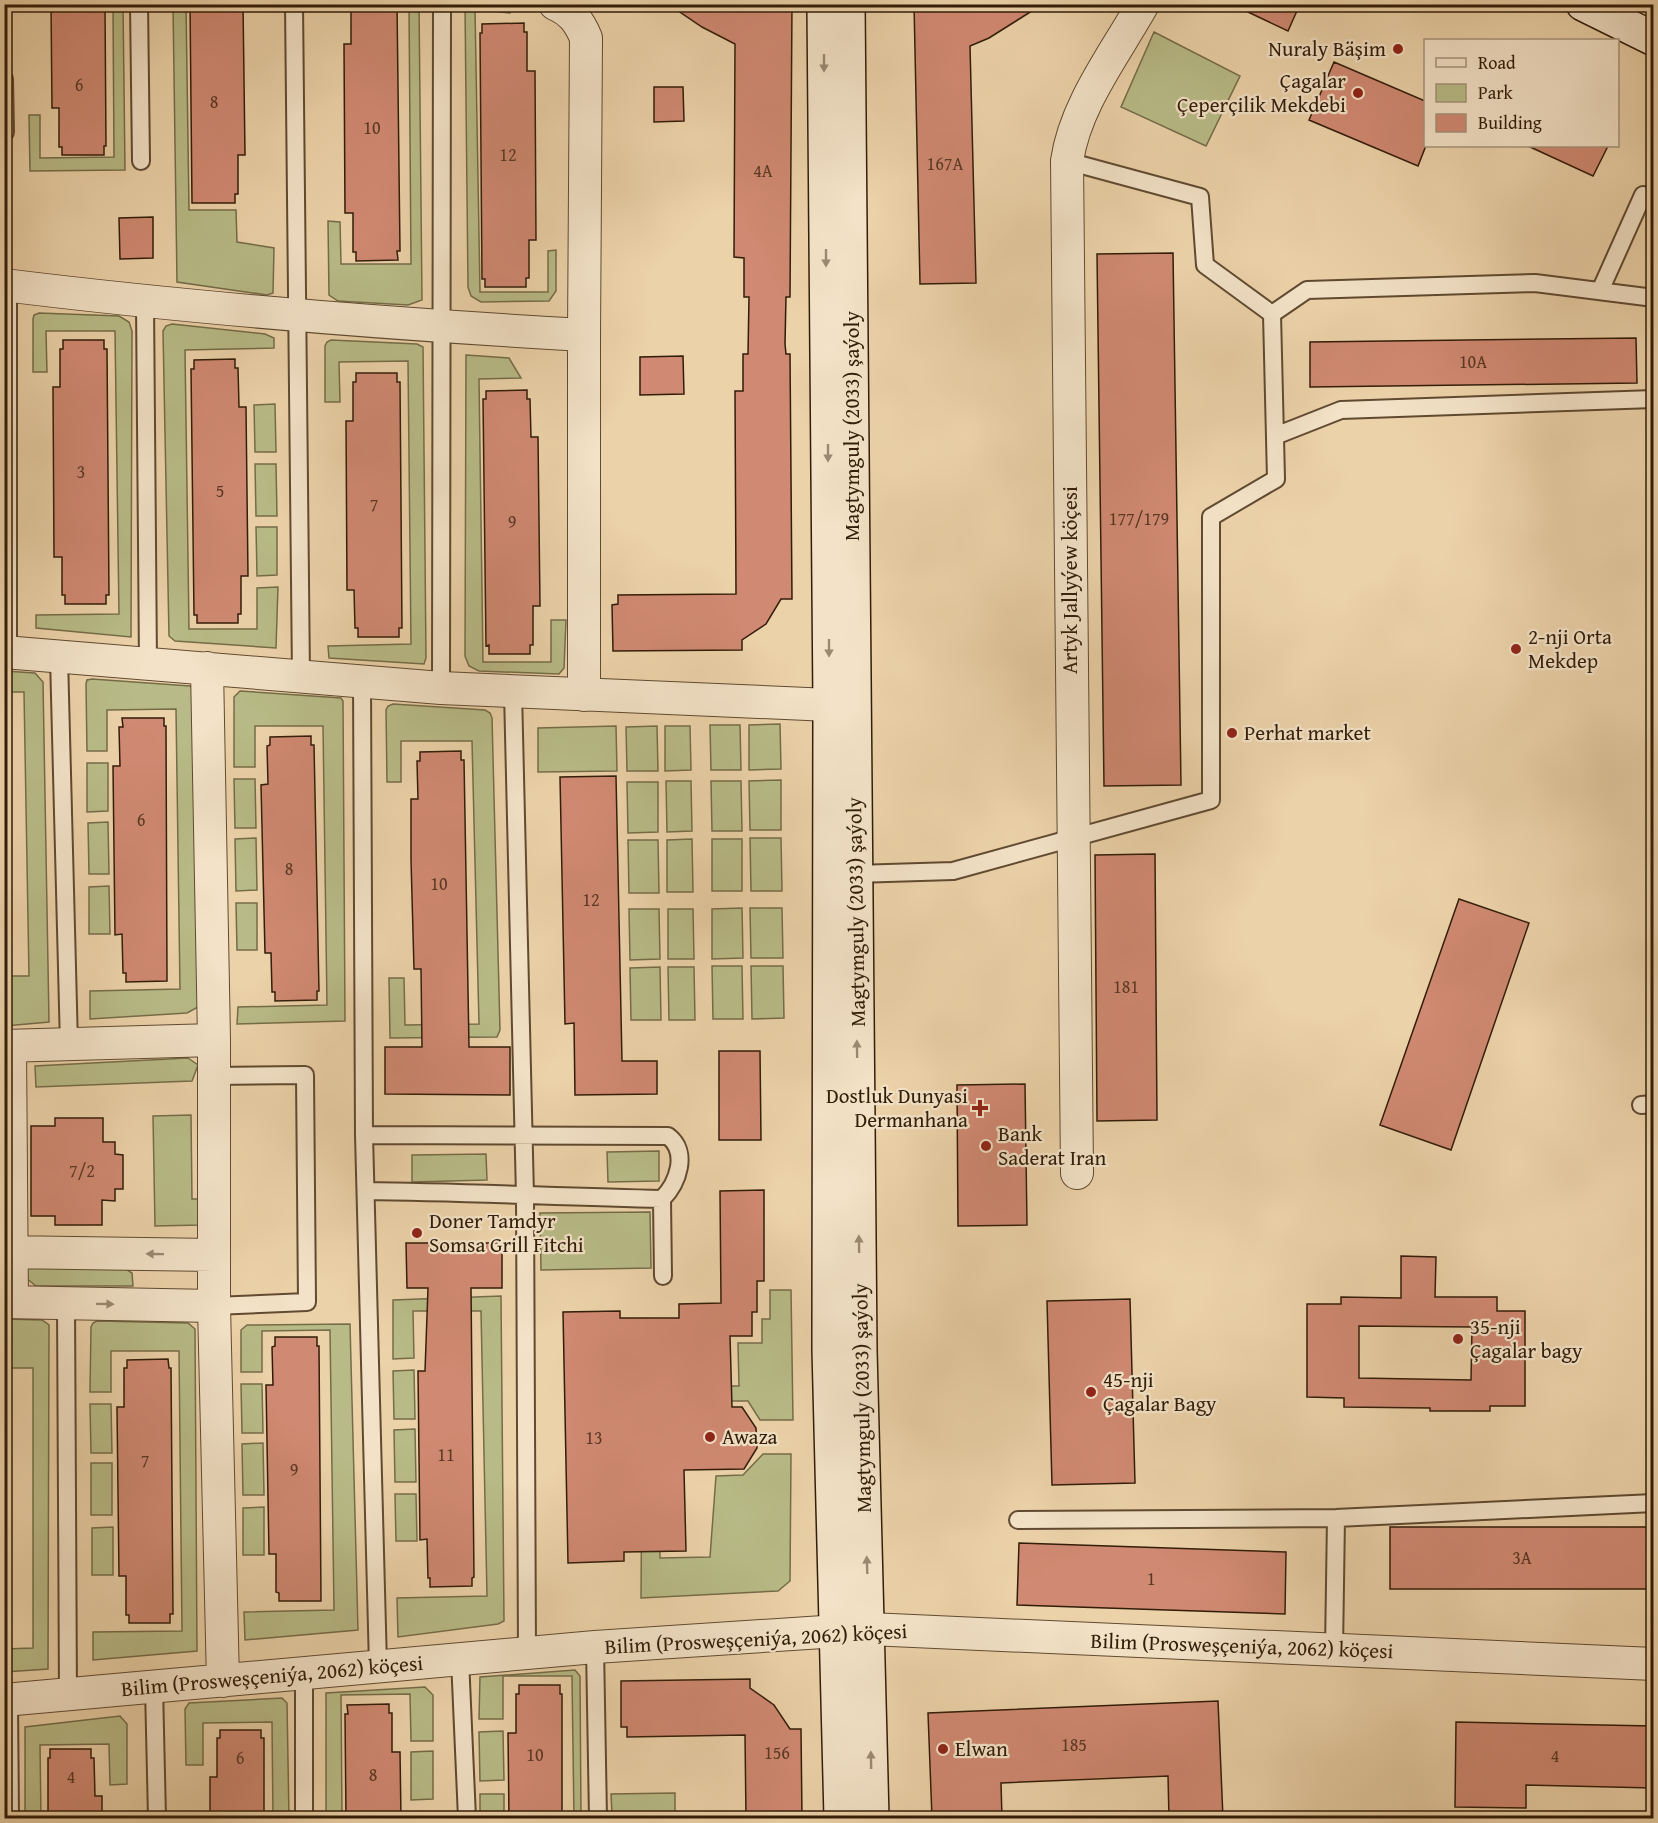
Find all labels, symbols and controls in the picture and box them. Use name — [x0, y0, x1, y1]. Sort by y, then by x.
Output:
place label: Nuraly Bäşim — [1268, 33, 1386, 64]
legend — [1424, 39, 1619, 147]
marker: Nuraly Bäşim — [1391, 42, 1405, 56]
text: Road — [1478, 49, 1516, 76]
one-way arrow — [820, 53, 829, 72]
place label: Çagalar Çeperçilik Mekdebi — [1177, 65, 1346, 120]
house number: 6 — [75, 71, 83, 98]
text: Park — [1478, 79, 1514, 106]
marker: Çagalar Çeperçilik Mekdebi — [1351, 86, 1365, 100]
house number: 8 — [210, 88, 218, 115]
text: Building — [1478, 109, 1542, 136]
house number: 10 — [363, 114, 381, 141]
house number: 12 — [499, 141, 517, 168]
house number: 167A — [927, 150, 964, 177]
house number: 4A — [753, 157, 773, 184]
one-way arrow — [821, 248, 831, 267]
street label: Magtymguly (2033) şaýoly — [836, 311, 867, 541]
house number: 10А — [1459, 348, 1487, 375]
one-way arrow — [823, 443, 833, 462]
house number: 3 — [77, 458, 85, 485]
house number: 5 — [216, 477, 224, 504]
street label: Artyk Jallyýew köçesi — [1054, 486, 1085, 674]
house number: 7 — [370, 491, 378, 518]
house number: 177/179 — [1109, 505, 1169, 532]
house number: 9 — [508, 508, 516, 535]
place label: 2-nji Orta Mekdep — [1528, 621, 1612, 676]
one-way arrow — [824, 638, 834, 657]
marker: 2-nji Orta Mekdep — [1509, 642, 1523, 656]
place label: Perhat market — [1244, 717, 1371, 748]
marker: Perhat market — [1225, 726, 1239, 740]
street label: Magtymguly (2033) şaýoly — [838, 796, 873, 1027]
house number: 6 — [137, 806, 145, 833]
house number: 8 — [285, 855, 293, 882]
house number: 10 — [430, 870, 448, 897]
house number: 12 — [582, 886, 600, 913]
house number: 181 — [1113, 973, 1139, 1000]
one-way arrow — [852, 1040, 862, 1059]
place label: Dostluk Dunyasi Dermanhana — [826, 1080, 968, 1135]
marker: Dostluk Dunyasi Dermanhana — [973, 1101, 987, 1115]
place label: Bank Saderat Iran — [998, 1118, 1106, 1173]
marker: Bank Saderat Iran — [979, 1139, 993, 1153]
house number: 7/2 — [69, 1157, 95, 1184]
place label: Doner Tamdyr Somsa Grill Fitchi — [429, 1205, 584, 1260]
marker: Doner Tamdyr Somsa Grill Fitchi — [410, 1226, 424, 1240]
one-way arrow — [854, 1235, 864, 1254]
one-way arrow — [146, 1250, 165, 1259]
street label: Magtymguly (2033) şaýoly — [844, 1282, 879, 1513]
one-way arrow — [95, 1299, 114, 1309]
place label: 35-nji Çagalar bagy — [1470, 1311, 1583, 1366]
marker: 35-nji Çagalar bagy — [1451, 1332, 1465, 1346]
place label: 45-nji Çagalar Bagy — [1103, 1364, 1217, 1419]
marker: 45-nji Çagalar Bagy — [1084, 1385, 1098, 1399]
place label: Awaza — [722, 1421, 778, 1452]
house number: 13 — [585, 1424, 603, 1451]
marker: Awaza — [703, 1430, 717, 1444]
house number: 11 — [437, 1441, 455, 1468]
house number: 7 — [141, 1447, 149, 1474]
house number: 9 — [290, 1456, 298, 1483]
house number: 3A — [1512, 1544, 1532, 1571]
one-way arrow — [862, 1556, 872, 1575]
house number: 1 — [1147, 1565, 1155, 1592]
street label: Bilim (Prosweşçeniýa, 2062) köçesi — [604, 1615, 908, 1662]
street label: Bilim (Prosweşçeniýa, 2062) köçesi — [1090, 1625, 1394, 1666]
street label: Bilim (Prosweşçeniýa, 2062) köçesi — [120, 1647, 424, 1704]
house number: 185 — [1061, 1731, 1087, 1758]
place label: Elwan — [955, 1733, 1008, 1764]
house number: 156 — [764, 1739, 790, 1766]
house number: 10 — [526, 1741, 544, 1768]
marker: Elwan — [936, 1742, 950, 1756]
house number: 4 — [1551, 1742, 1559, 1769]
house number: 6 — [236, 1744, 244, 1771]
one-way arrow — [867, 1751, 876, 1770]
house number: 8 — [369, 1761, 377, 1788]
house number: 4 — [67, 1763, 75, 1790]

